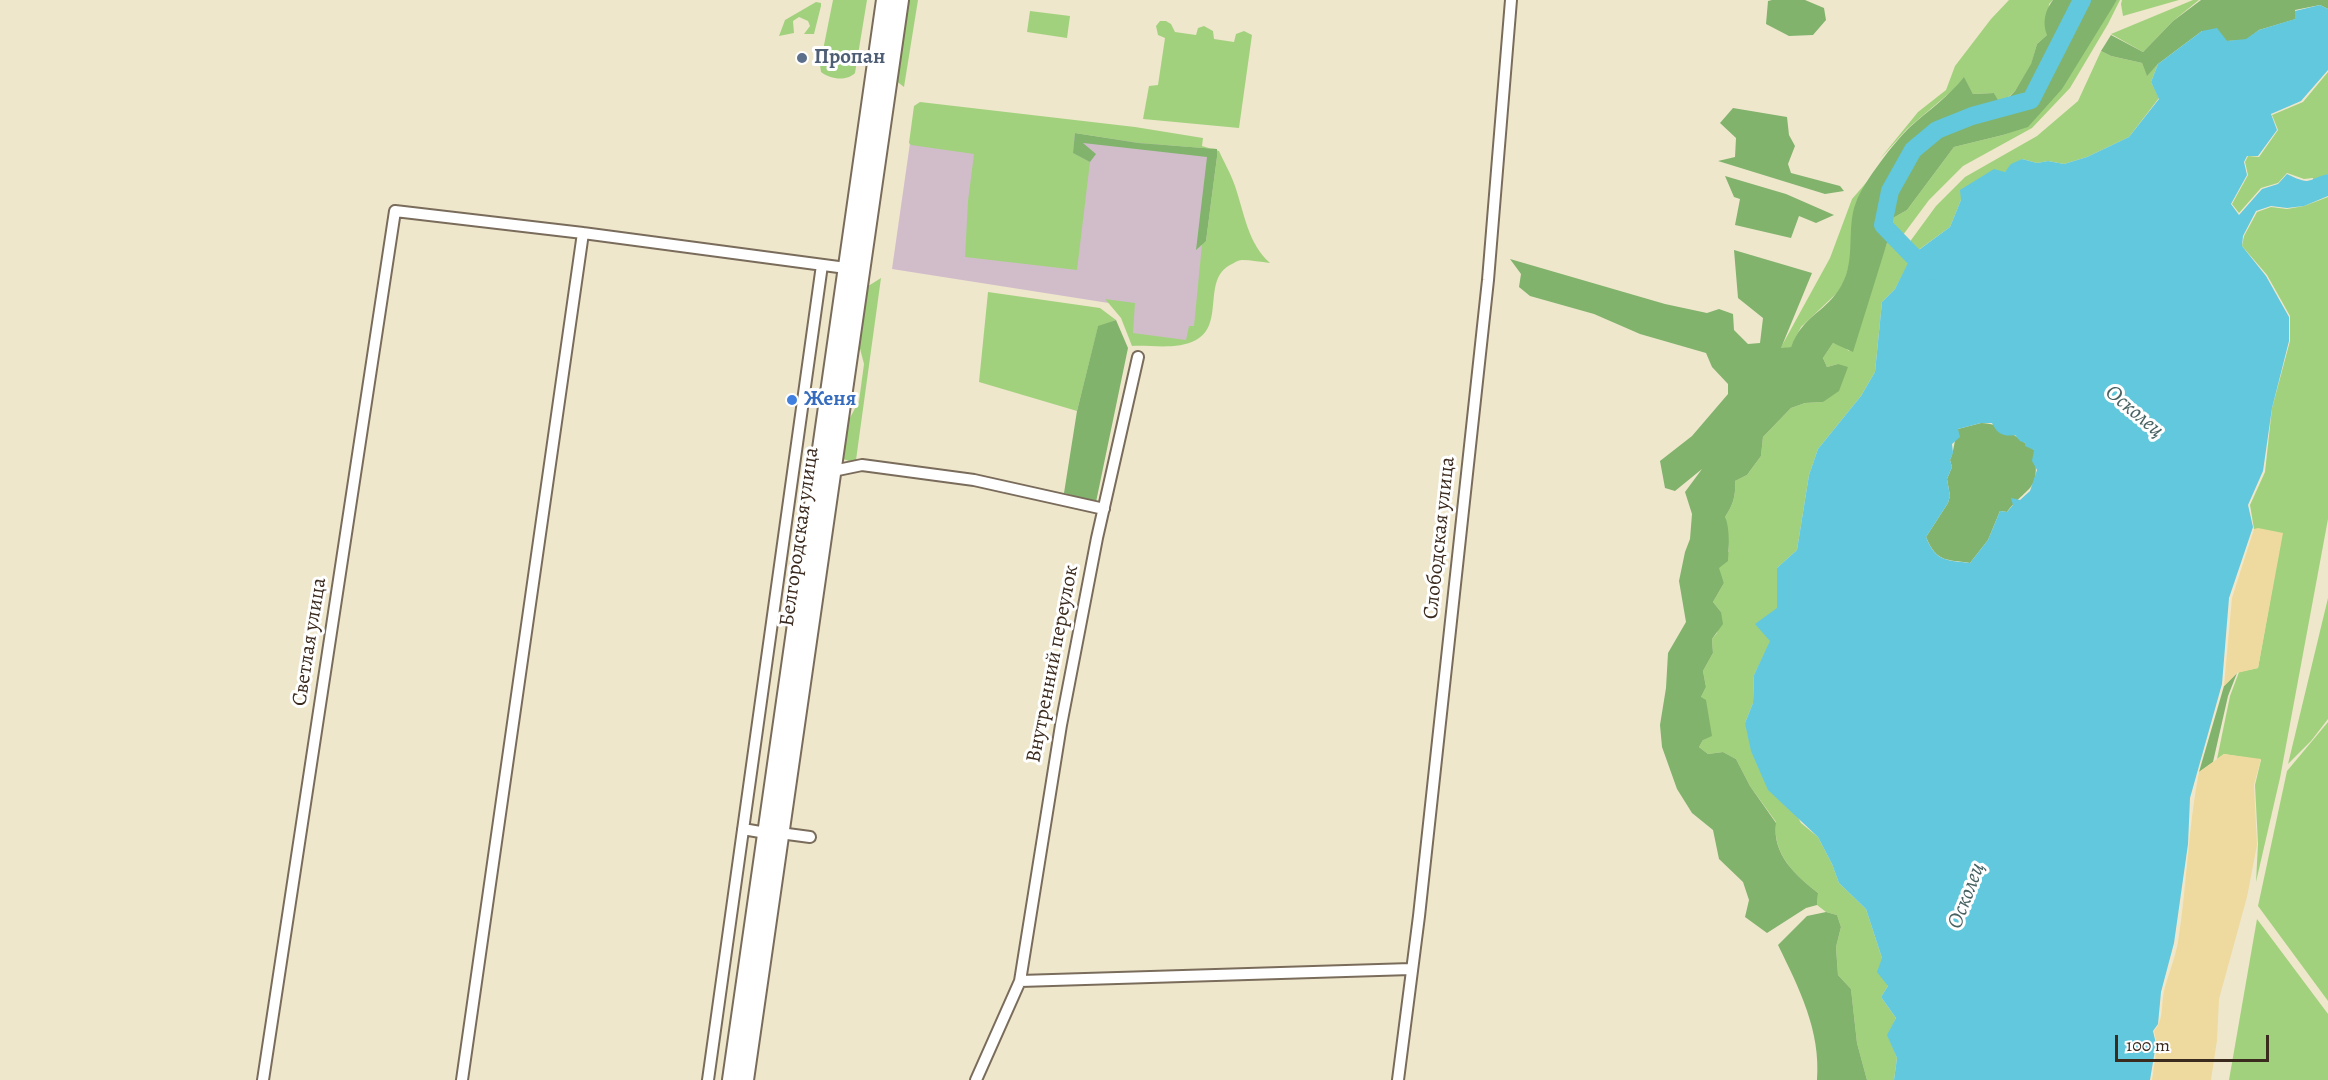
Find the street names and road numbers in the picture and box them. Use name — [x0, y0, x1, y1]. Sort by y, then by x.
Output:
street label: Белгородская улица — [775, 446, 825, 628]
street label: Слободская улица — [1419, 455, 1461, 621]
street label: Внутренний переулок — [1021, 563, 1085, 765]
street label: Светлая улица — [287, 576, 333, 708]

